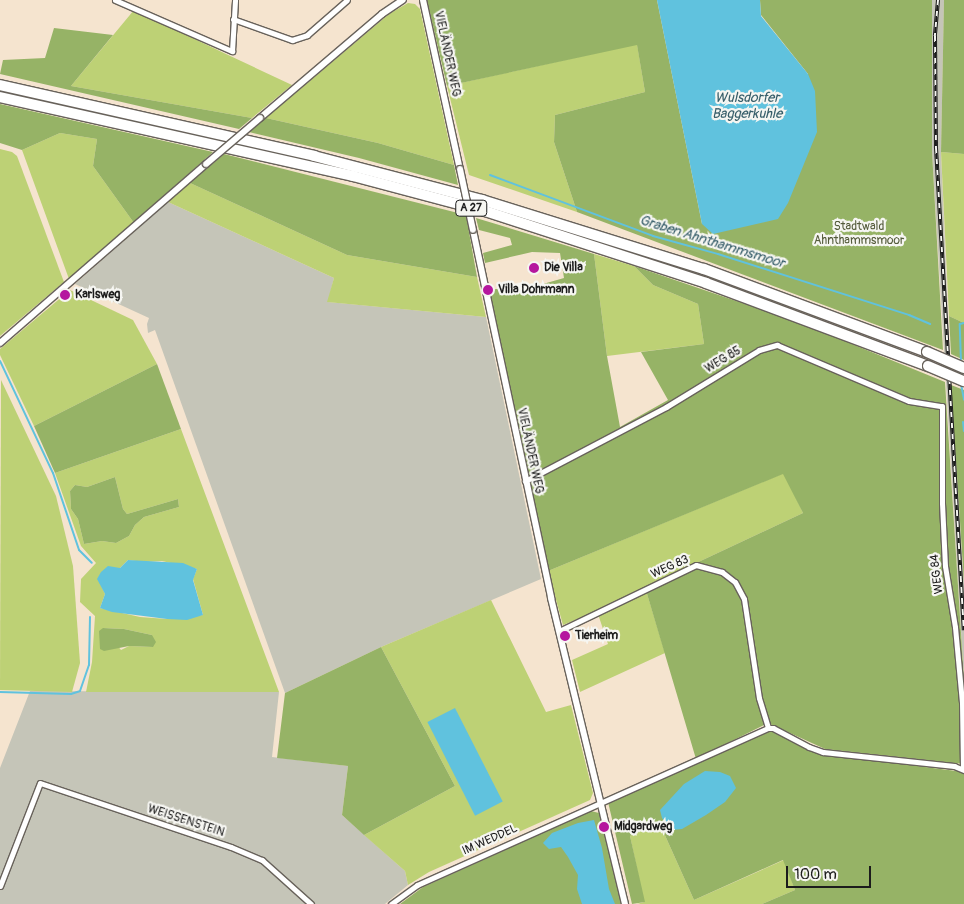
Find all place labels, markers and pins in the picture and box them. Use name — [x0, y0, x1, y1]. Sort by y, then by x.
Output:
place label: Die Villa — [544, 261, 583, 275]
marker: Die Villa — [528, 262, 540, 274]
place label: Villa Dohrmann — [498, 283, 575, 297]
marker: Villa Dohrmann — [482, 284, 494, 296]
place label: Karlsweg — [75, 288, 120, 302]
marker: Karlsweg — [59, 289, 71, 301]
place label: Tierheim — [575, 629, 618, 643]
marker: Tierheim — [559, 630, 571, 642]
place label: Midgardweg — [614, 820, 672, 834]
marker: Midgardweg — [598, 821, 610, 833]

